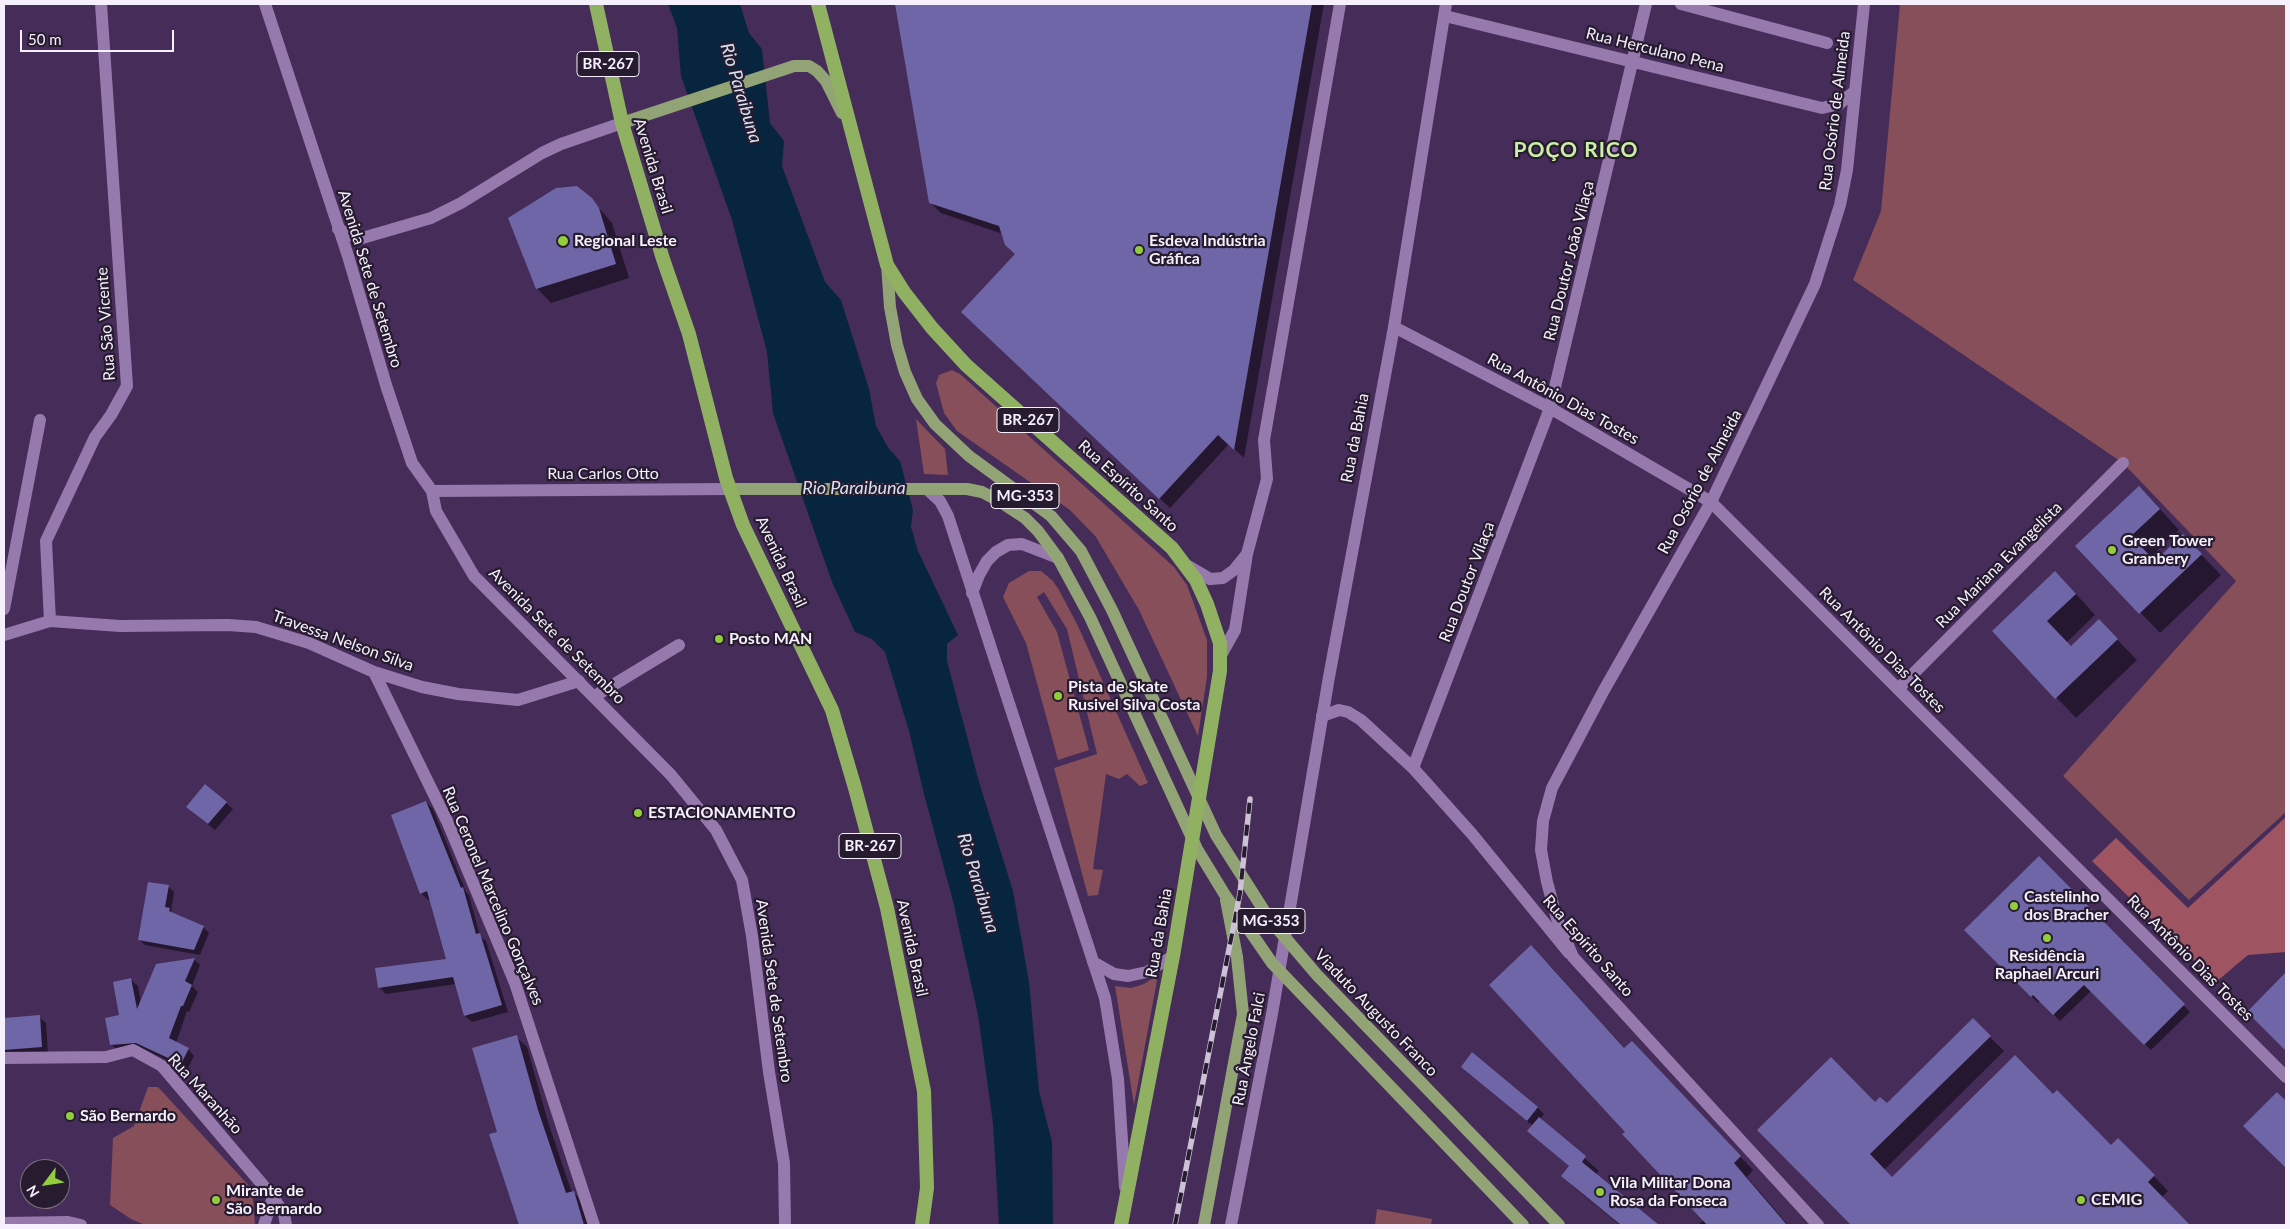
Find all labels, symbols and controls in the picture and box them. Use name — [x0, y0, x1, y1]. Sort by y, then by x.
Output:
scale bar — [22, 20, 176, 52]
street label: Rua Herculano Pena — [1584, 24, 1726, 76]
text: 50 m — [28, 30, 62, 48]
street label: Rua Osório de Almeida — [1816, 30, 1854, 192]
water label: Rio Paraibuna — [716, 40, 766, 146]
road number: BR-267 — [577, 52, 639, 76]
street label: Avenida Brasil — [629, 116, 677, 216]
district label: POÇO RICO — [1512, 137, 1640, 163]
street label: Rua Doutor João Vilaça — [1540, 179, 1598, 343]
street label: Avenida Sete de Setembro — [334, 188, 406, 370]
place label: Regional Leste — [574, 231, 677, 251]
place label: Esdeva Indústria Gráfica — [1149, 231, 1266, 269]
marker: Regional Leste — [556, 234, 570, 248]
marker: Esdeva Indústria Gráfica — [1133, 244, 1145, 256]
street label: Rua São Vicente — [92, 267, 120, 381]
street label: Rua Antônio Dias Tostes — [1484, 349, 1642, 449]
street label: Rua da Bahia — [1337, 392, 1373, 484]
street label: Rua Osório de Almeida — [1654, 407, 1746, 557]
road number: BR-267 — [997, 408, 1059, 432]
street label: Rua Espírito Santo — [1074, 436, 1182, 536]
street label: Rua Carlos Otto — [547, 464, 659, 484]
water label: Rio Paraibuna — [802, 477, 906, 499]
road number: MG-353 — [991, 484, 1059, 508]
street label: Rua Mariana Evangelista — [1932, 498, 2066, 632]
street label: Avenida Brasil — [751, 513, 811, 611]
street label: Rua Doutor Vilaça — [1435, 519, 1499, 645]
place label: Green Tower Granbery — [2122, 531, 2213, 569]
marker: Green Tower Granbery — [2106, 544, 2118, 556]
street label: Avenida Sete de Setembro — [485, 564, 629, 708]
street label: Rua Antônio Dias Tostes — [1815, 583, 1949, 717]
street label: Travessa Nelson Silva — [270, 606, 416, 676]
place label: Posto MAN — [729, 629, 812, 649]
marker: Posto MAN — [713, 633, 725, 645]
place label: Pista de Skate Rusivel Silva Costa — [1068, 677, 1200, 715]
marker: Pista de Skate Rusivel Silva Costa — [1052, 690, 1064, 702]
street label: Rua Ceronel Marcelino Gonçalves — [438, 784, 548, 1008]
place label: ESTACIONAMENTO — [648, 803, 796, 823]
marker: ESTACIONAMENTO — [632, 807, 644, 819]
water label: Rio Paraibuna — [953, 830, 1003, 936]
road number: BR-267 — [839, 834, 901, 858]
street label: Rua da Bahia — [1142, 887, 1176, 979]
place label: Castelinho dos Bracher — [2024, 887, 2109, 925]
street label: Rua Espírito Santo — [1539, 891, 1637, 1001]
street label: Rua Antônio Dias Tostes — [2123, 891, 2257, 1025]
street label: Avenida Sete de Setembro — [752, 898, 796, 1084]
street label: Avenida Brasil — [892, 898, 932, 998]
marker: Castelinho dos Bracher — [2008, 900, 2020, 912]
road number: MG-353 — [1237, 908, 1305, 934]
marker: Residência Raphael Arcuri — [2041, 932, 2053, 944]
street label: Viaduto Augusto Franco — [1310, 945, 1442, 1081]
place label: Residência Raphael Arcuri — [1995, 946, 2099, 984]
street label: Rua Ângelo Falci — [1229, 991, 1269, 1107]
street label: Rua Maranhão — [164, 1050, 246, 1138]
place label: São Bernardo — [80, 1106, 176, 1126]
marker: São Bernardo — [64, 1110, 76, 1122]
north arrow — [20, 1159, 70, 1209]
place label: Vila Militar Dona Rosa da Fonseca — [1610, 1173, 1731, 1211]
place label: Mirante de São Bernardo — [226, 1181, 322, 1219]
text: N — [23, 1182, 43, 1200]
marker: Vila Militar Dona Rosa da Fonseca — [1594, 1186, 1606, 1198]
place label: CEMIG — [2091, 1190, 2142, 1210]
marker: Mirante de São Bernardo — [210, 1194, 222, 1206]
marker: CEMIG — [2075, 1194, 2087, 1206]

